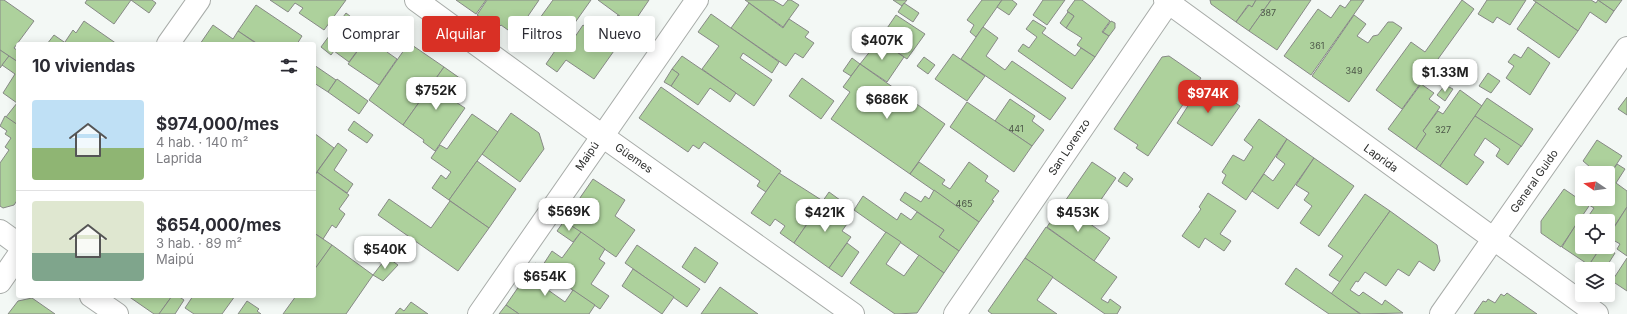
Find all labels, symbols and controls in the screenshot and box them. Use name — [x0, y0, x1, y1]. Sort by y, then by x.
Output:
house number: 387 — [1260, 7, 1276, 18]
chip: Comprar — [328, 16, 414, 52]
chip: Alquilar — [422, 16, 500, 52]
chip: Filtros — [508, 16, 576, 52]
chip: Nuevo — [584, 16, 655, 52]
pin: $407K — [854, 27, 910, 61]
text: $407K — [861, 32, 903, 48]
house number: 361 — [1310, 40, 1324, 51]
icon: filters — [278, 55, 300, 77]
text: 10 viviendas — [32, 56, 135, 76]
pin: $1.33M — [1412, 59, 1478, 93]
text: $1.33M — [1421, 64, 1469, 80]
house number: 349 — [1346, 65, 1363, 76]
pin: $752K — [408, 77, 464, 111]
pin: $974K — [1180, 80, 1236, 114]
text: $752K — [415, 82, 457, 98]
text: $974K — [1187, 85, 1229, 101]
pin: $686K — [859, 86, 915, 120]
text: $686K — [865, 91, 909, 107]
text: $974,000/mes — [156, 114, 279, 134]
icon: home — [64, 116, 112, 164]
street label: San Lorenzo — [1045, 116, 1093, 178]
house number: 441 — [1008, 123, 1024, 134]
house number: 327 — [1435, 124, 1451, 135]
text: 4 hab. · 140 m² — [156, 134, 248, 150]
street label: Maipú — [572, 139, 602, 173]
street label: Güemes — [612, 140, 656, 176]
street label: Laprida — [1361, 141, 1401, 175]
street label: General Guido — [1507, 146, 1561, 215]
text: Laprida — [156, 150, 202, 166]
north arrow — [1575, 166, 1615, 206]
map controls — [1575, 166, 1615, 302]
pin: $569K — [541, 198, 597, 232]
house number: 465 — [956, 198, 972, 209]
pin: $421K — [797, 199, 853, 233]
pin: $453K — [1050, 199, 1106, 233]
text: $569K — [547, 203, 591, 219]
text: $421K — [805, 204, 845, 220]
text: $453K — [1056, 204, 1100, 220]
button: locate — [1575, 214, 1615, 254]
text: $654,000/mes — [156, 215, 281, 235]
icon: home — [64, 217, 112, 265]
text: 3 hab. · 89 m² — [156, 235, 242, 251]
pin: $540K — [357, 236, 413, 270]
text: $540K — [363, 241, 407, 257]
text: Maipú — [156, 251, 194, 267]
button: layers — [1575, 262, 1615, 302]
pin: $654K — [517, 263, 573, 297]
text: $654K — [523, 268, 567, 284]

